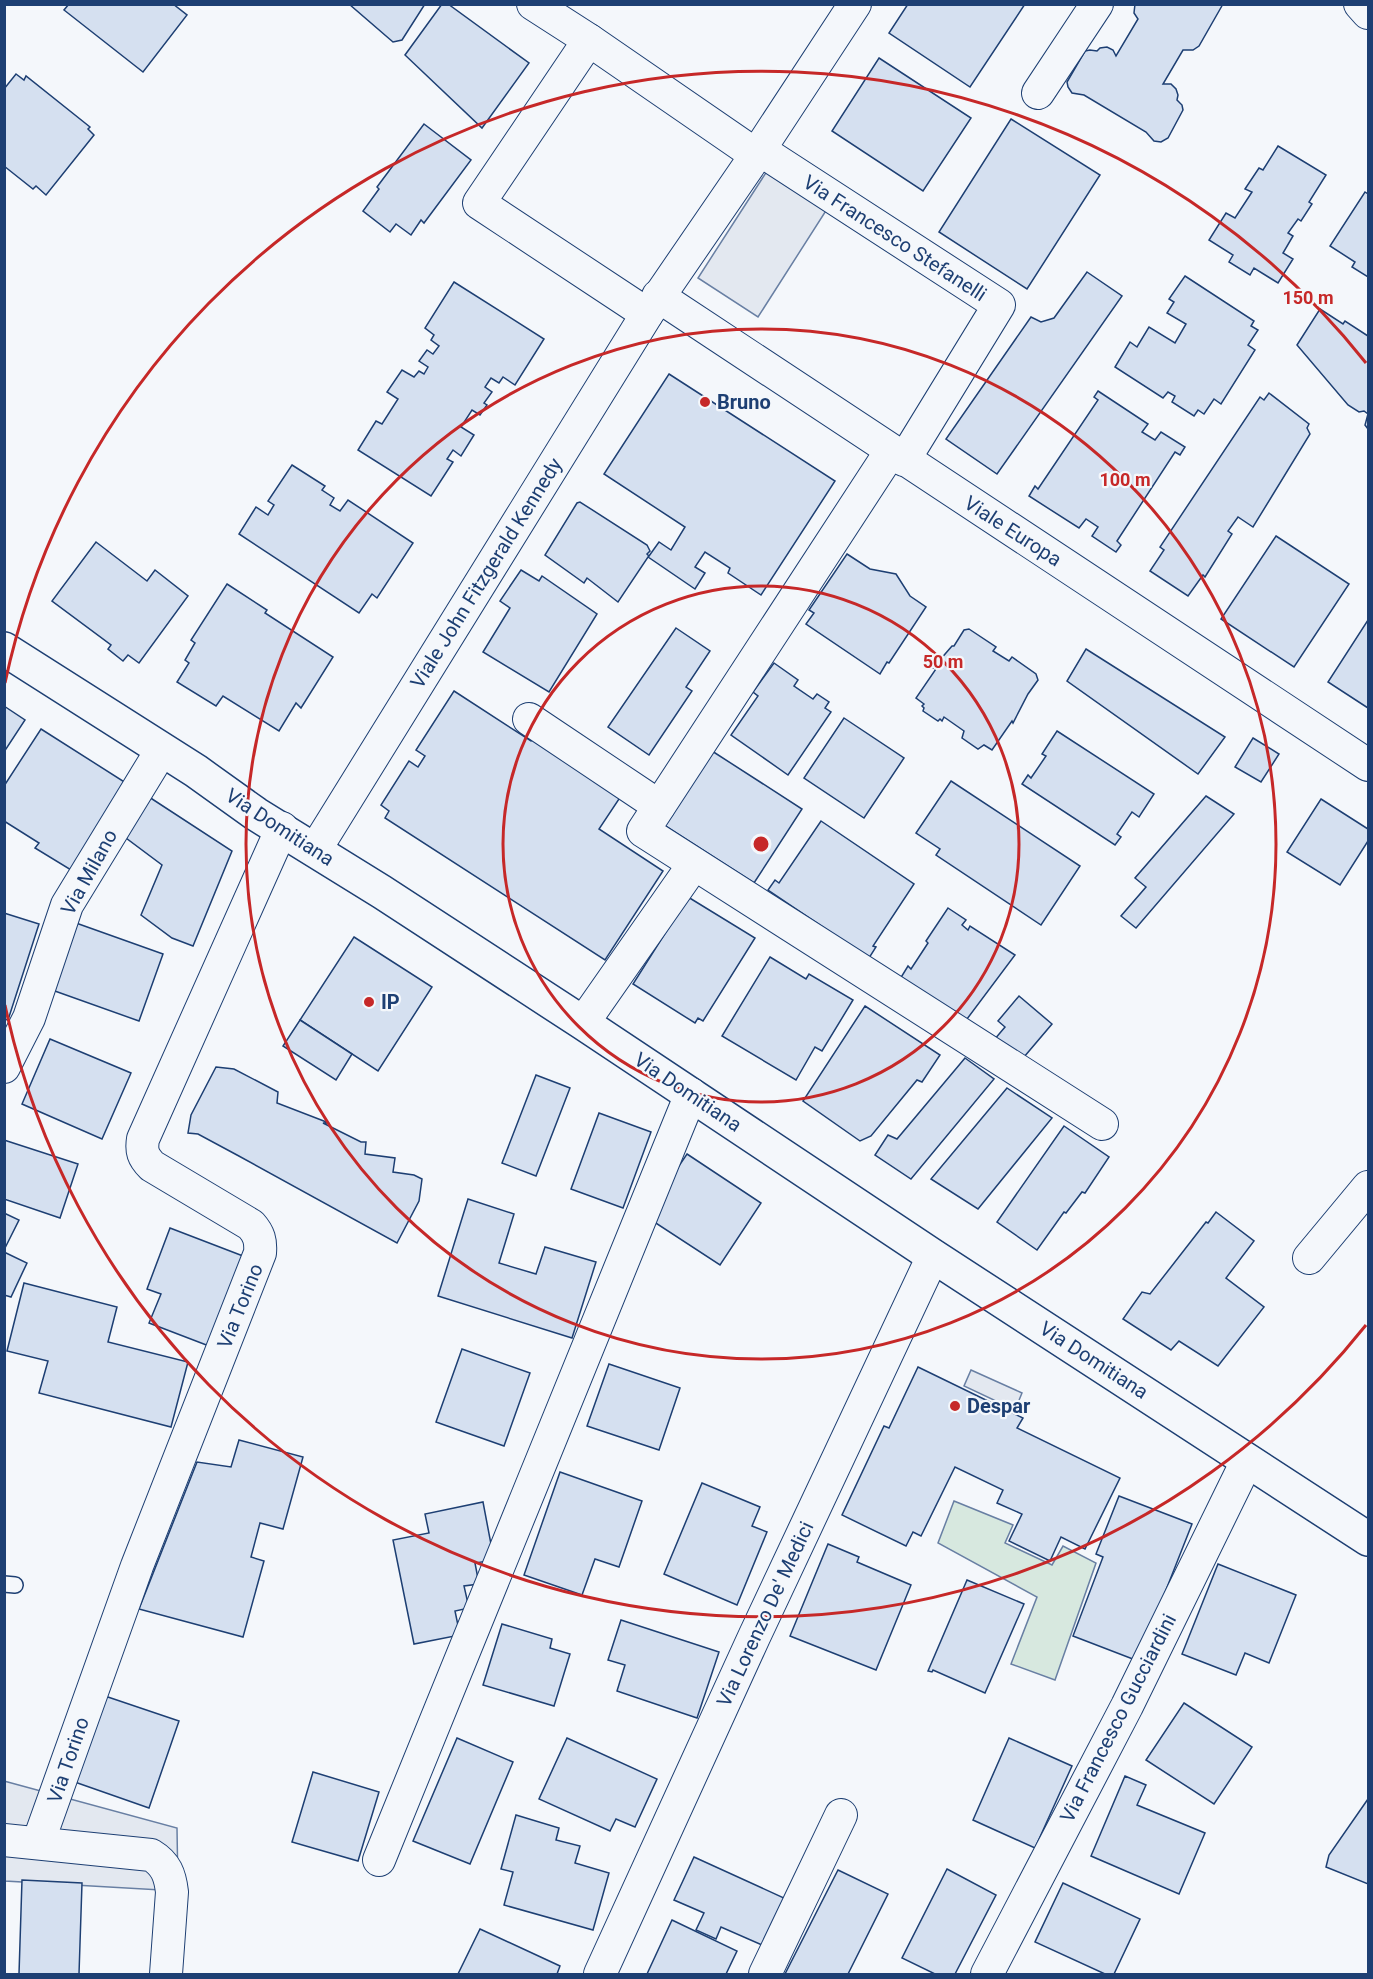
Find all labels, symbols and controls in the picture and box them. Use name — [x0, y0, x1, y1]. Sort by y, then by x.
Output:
street label: Via Francesco Stefanelli — [799, 170, 991, 306]
text: 150 m — [1282, 287, 1334, 308]
place label: Bruno — [717, 390, 771, 414]
marker: Bruno — [698, 395, 712, 409]
street label: Viale John Fitzgerald Kennedy — [405, 453, 567, 693]
text: 100 m — [1099, 469, 1151, 490]
street label: Viale Europa — [960, 491, 1066, 571]
text: 50 m — [923, 651, 963, 672]
street label: Via Domitiana — [221, 783, 339, 871]
street label: Via Milano — [56, 825, 122, 919]
centre of rings — [751, 834, 771, 854]
place label: IP — [381, 990, 400, 1014]
marker: IP — [362, 995, 376, 1009]
street label: Via Domitiana — [630, 1047, 746, 1137]
street label: Via Torino — [212, 1260, 268, 1352]
street label: Via Domitiana — [1035, 1316, 1153, 1404]
place label: Despar — [967, 1394, 1031, 1418]
marker: Despar — [948, 1399, 962, 1413]
street label: Via Lorenzo De' Medici — [712, 1518, 818, 1710]
street label: Via Francesco Gucciardini — [1055, 1610, 1181, 1826]
street label: Via Torino — [42, 1714, 94, 1806]

